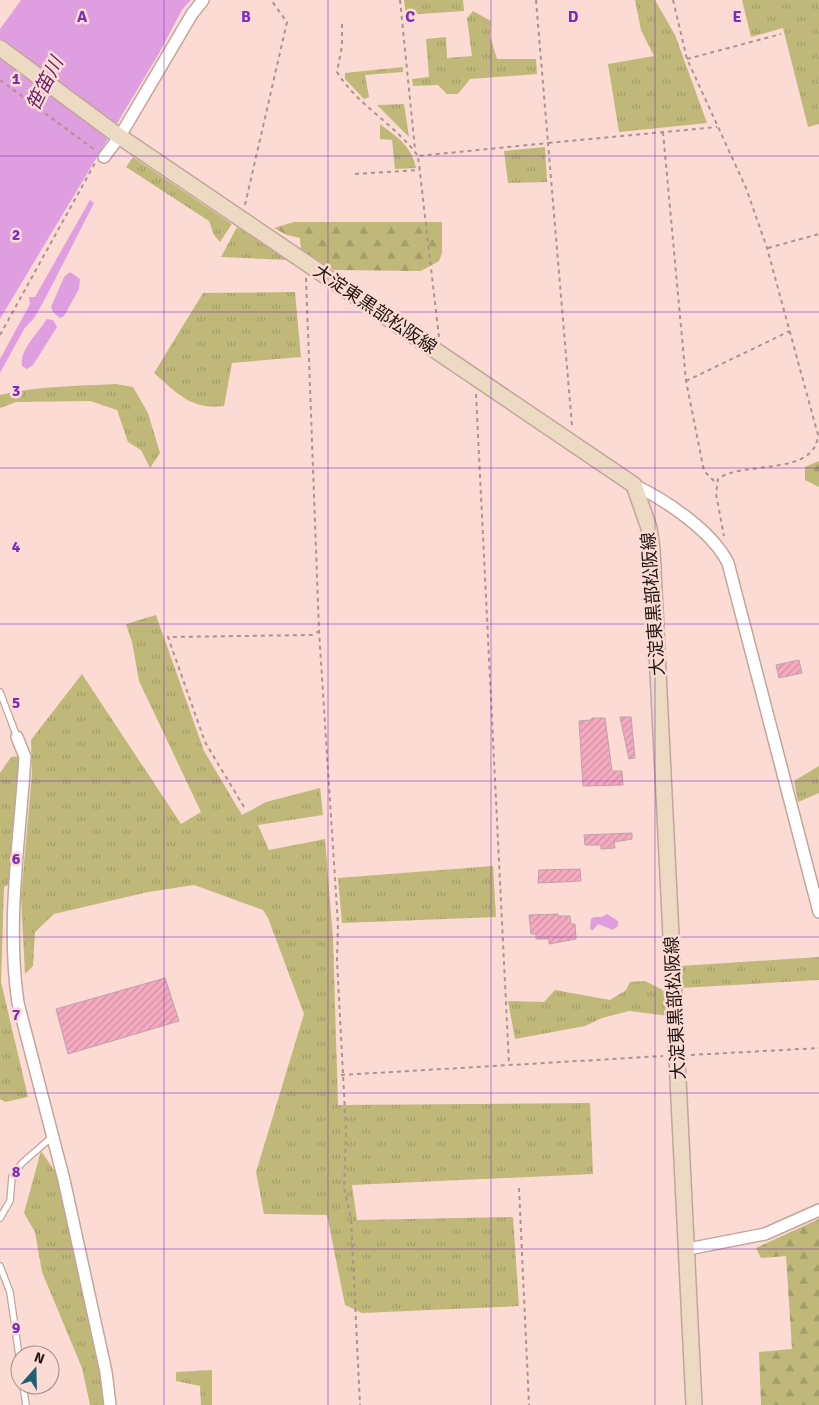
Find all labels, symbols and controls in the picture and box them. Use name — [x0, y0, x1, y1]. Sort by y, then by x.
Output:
text: A — [77, 7, 88, 27]
text: B — [241, 7, 251, 27]
text: C — [405, 7, 415, 27]
text: D — [568, 7, 579, 27]
text: E — [732, 7, 742, 27]
water label: 笹笛川 — [21, 51, 70, 115]
text: 1 — [12, 69, 21, 89]
text: 2 — [12, 225, 20, 245]
street label: 大淀東黒部松阪線 — [309, 260, 441, 358]
text: 3 — [12, 381, 20, 401]
street label: 大淀東黒部松阪線 — [637, 531, 669, 677]
text: 4 — [12, 537, 21, 557]
text: 5 — [12, 693, 20, 713]
text: 6 — [12, 849, 21, 869]
street label: 大淀東黒部松阪線 — [660, 936, 690, 1080]
text: 7 — [12, 1005, 21, 1025]
text: 8 — [12, 1162, 21, 1182]
text: 9 — [12, 1318, 21, 1338]
north arrow — [10, 1345, 60, 1395]
text: N — [32, 1349, 47, 1368]

